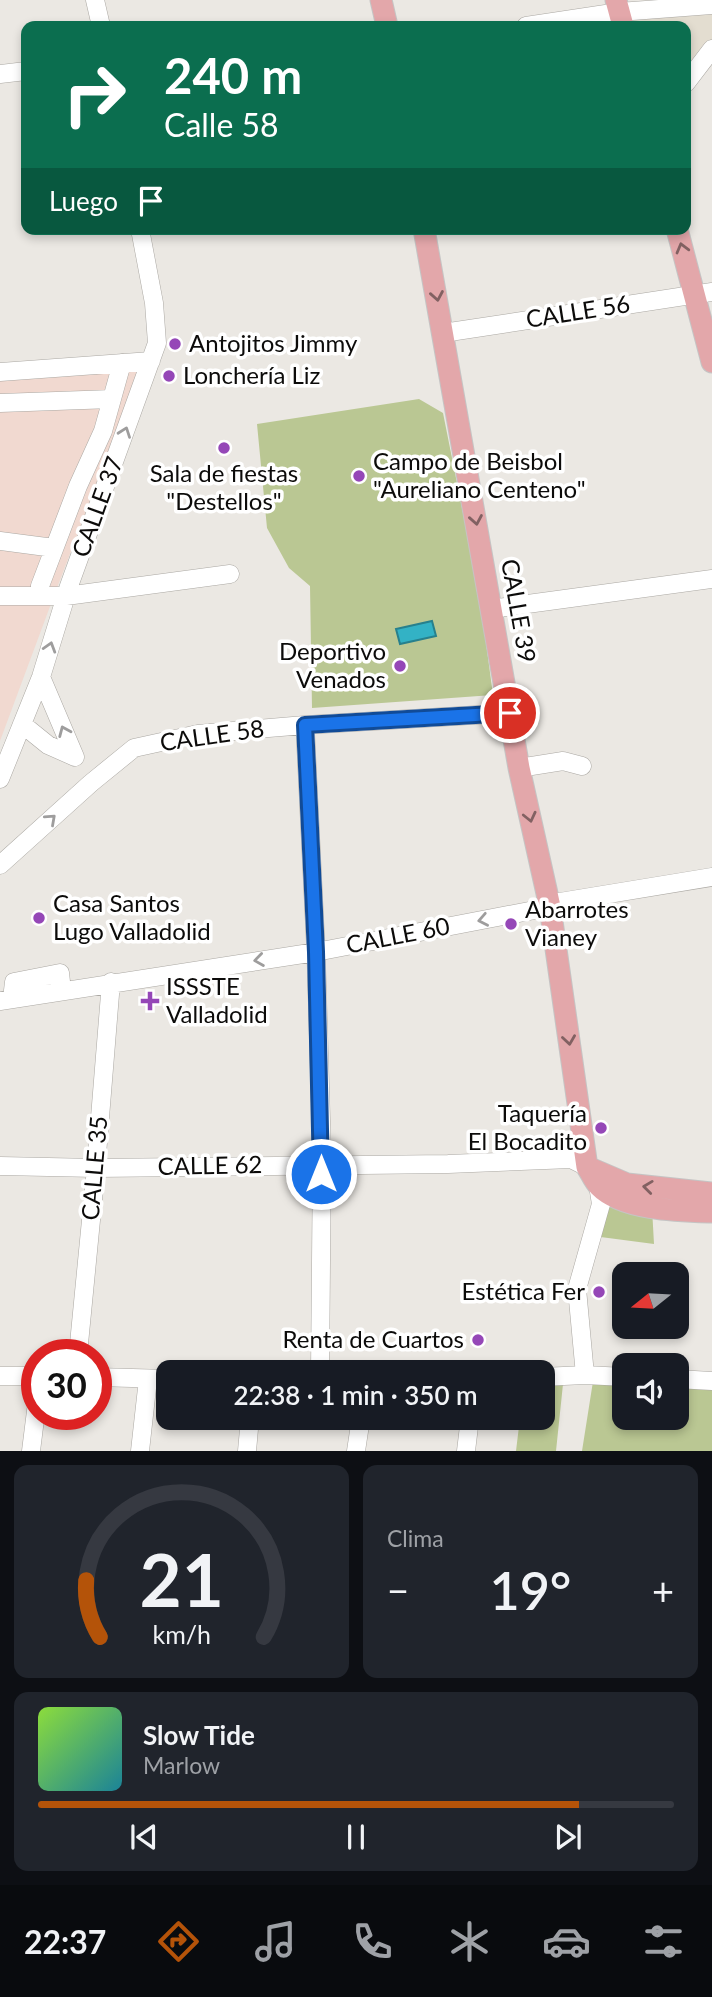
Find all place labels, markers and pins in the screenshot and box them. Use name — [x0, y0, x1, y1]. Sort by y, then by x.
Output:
place label: Antojitos Jimmy — [189, 328, 358, 357]
marker: Antojitos Jimmy — [167, 336, 183, 352]
place label: Lonchería Liz — [183, 360, 321, 389]
marker: Lonchería Liz — [161, 368, 177, 384]
marker: Sala de fiestas "Destellos" — [216, 440, 232, 456]
place label: Campo de Beisbol "Aureliano Centeno" — [373, 446, 586, 503]
place label: Sala de fiestas "Destellos" — [150, 458, 298, 515]
marker: Campo de Beisbol "Aureliano Centeno" — [351, 468, 367, 484]
place label: Deportivo Venados — [279, 636, 386, 693]
marker: Deportivo Venados — [392, 658, 408, 674]
pin — [480, 683, 540, 743]
place label: Casa Santos Lugo Valladolid — [53, 888, 211, 945]
place label: Abarrotes Vianey — [525, 894, 629, 951]
marker: Casa Santos Lugo Valladolid — [31, 910, 47, 926]
marker: Abarrotes Vianey — [503, 916, 519, 932]
place label: ISSSTE Valladolid — [166, 971, 268, 1028]
marker: ISSSTE Valladolid — [140, 991, 160, 1011]
place label: Taquería El Bocadito — [468, 1098, 587, 1155]
marker: Taquería El Bocadito — [593, 1120, 609, 1136]
place label: Estética Fer — [462, 1276, 585, 1305]
marker: Estética Fer — [591, 1284, 607, 1300]
place label: Renta de Cuartos — [282, 1324, 464, 1353]
marker: Renta de Cuartos — [470, 1332, 486, 1348]

